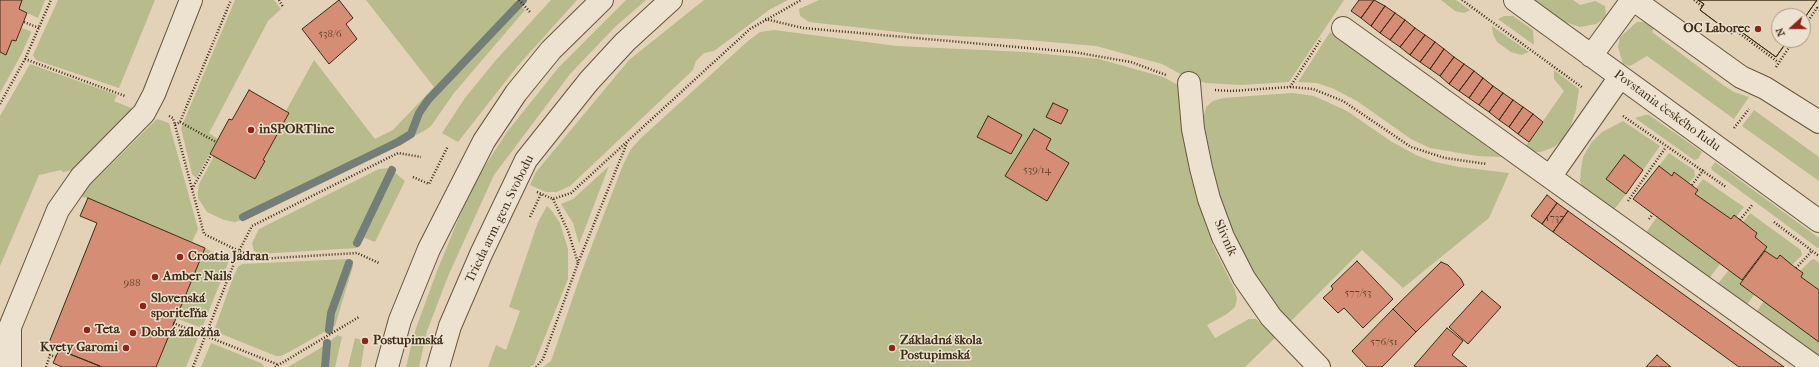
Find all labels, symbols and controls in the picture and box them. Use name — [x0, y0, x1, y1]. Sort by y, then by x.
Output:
north arrow — [1771, 8, 1811, 48]
place label: OC Laborec — [1683, 21, 1750, 37]
marker: OC Laborec — [1753, 24, 1763, 34]
text: N — [1773, 26, 1788, 38]
house number: 538/6 — [318, 27, 342, 41]
street label: Povstania českého ľudu — [1611, 67, 1723, 155]
place label: inSPORTline — [259, 122, 334, 138]
marker: inSPORTline — [246, 125, 256, 135]
street label: Trieda arm. gen. Svobodu — [462, 153, 538, 285]
house number: 539/14 — [1023, 163, 1051, 177]
house number: 1737 — [1545, 211, 1565, 225]
street label: Slivník — [1210, 217, 1240, 259]
place label: Croatia Jadran — [188, 249, 269, 265]
marker: Croatia Jadran — [175, 252, 185, 262]
place label: Amber Nails — [163, 269, 232, 285]
marker: Amber Nails — [150, 272, 160, 282]
house number: 988 — [124, 276, 140, 290]
house number: 577/53 — [1344, 286, 1372, 300]
place label: Slovenská sporiteľňa — [151, 291, 207, 322]
marker: Slovenská sporiteľňa — [138, 301, 148, 311]
place label: Teta — [95, 322, 120, 338]
marker: Teta — [82, 325, 92, 335]
place label: Dobrá záložňa — [141, 325, 220, 341]
marker: Dobrá záložňa — [128, 328, 138, 338]
place label: Postupimská — [373, 333, 443, 349]
place label: Základná škola Postupimská — [900, 333, 982, 364]
house number: 576/51 — [1370, 335, 1398, 349]
marker: Postupimská — [360, 336, 370, 346]
place label: Kvety Garomi — [40, 340, 118, 356]
marker: Kvety Garomi — [121, 343, 131, 353]
marker: Základná škola Postupimská — [887, 343, 897, 353]

